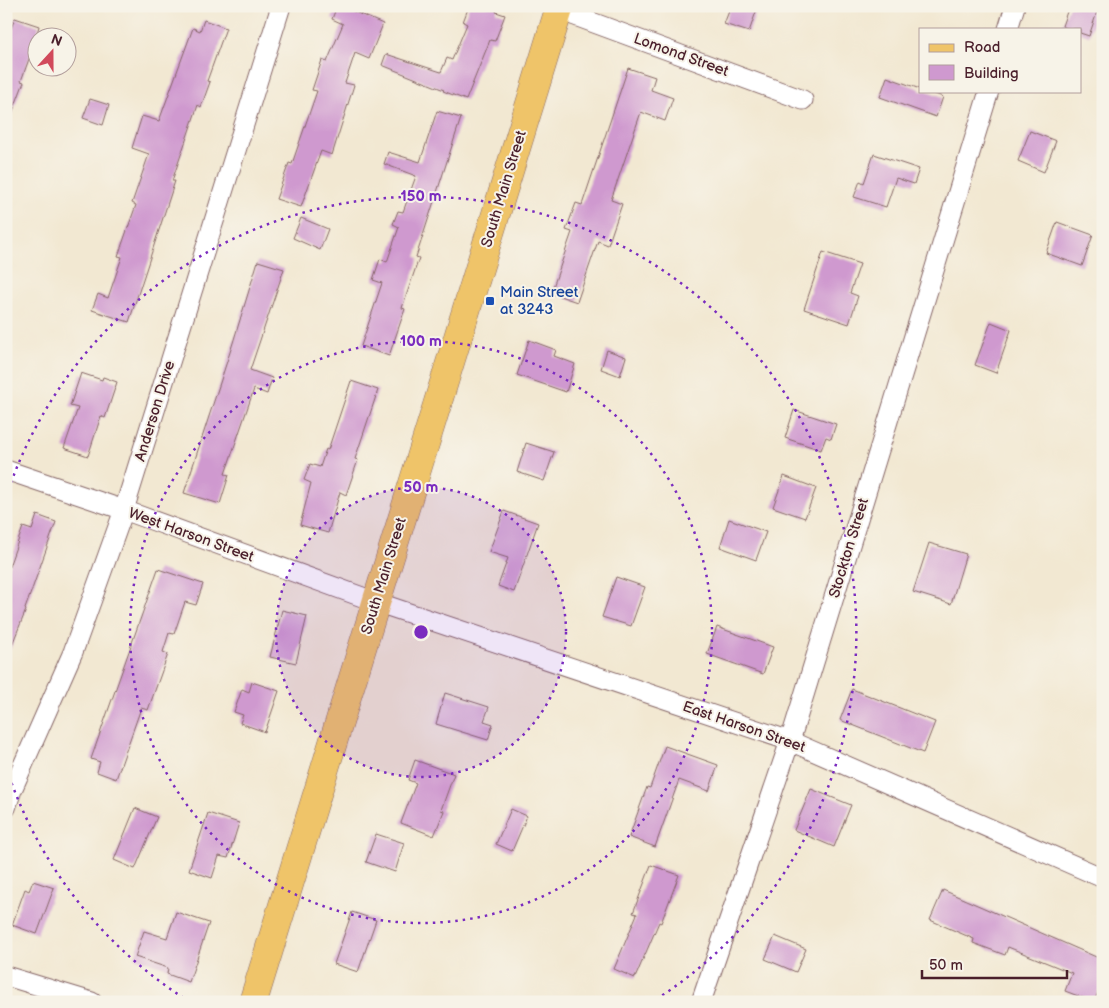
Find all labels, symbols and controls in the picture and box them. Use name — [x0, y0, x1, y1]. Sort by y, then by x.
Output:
north arrow — [28, 28, 78, 78]
legend — [919, 28, 1082, 92]
street label: Lomond Street — [631, 29, 731, 81]
text: N — [49, 31, 64, 50]
text: Road — [964, 38, 1000, 57]
text: Building — [964, 64, 1019, 83]
street label: South Main Street — [477, 128, 531, 250]
text: 150 m — [400, 187, 442, 206]
place label: Main Street at 3243 — [500, 283, 579, 319]
marker: Main Street at 3243 — [484, 295, 496, 307]
text: 100 m — [400, 332, 442, 351]
street label: Anderson Drive — [131, 358, 179, 464]
text: 50 m — [404, 478, 439, 497]
street label: Stockton Street — [825, 495, 873, 600]
street label: West Harson Street — [126, 503, 257, 567]
street label: South Main Street — [357, 515, 411, 637]
centre of rings — [412, 623, 430, 641]
street label: East Harson Street — [680, 697, 808, 757]
scale bar — [922, 948, 1066, 980]
text: 50 m — [929, 956, 963, 975]

